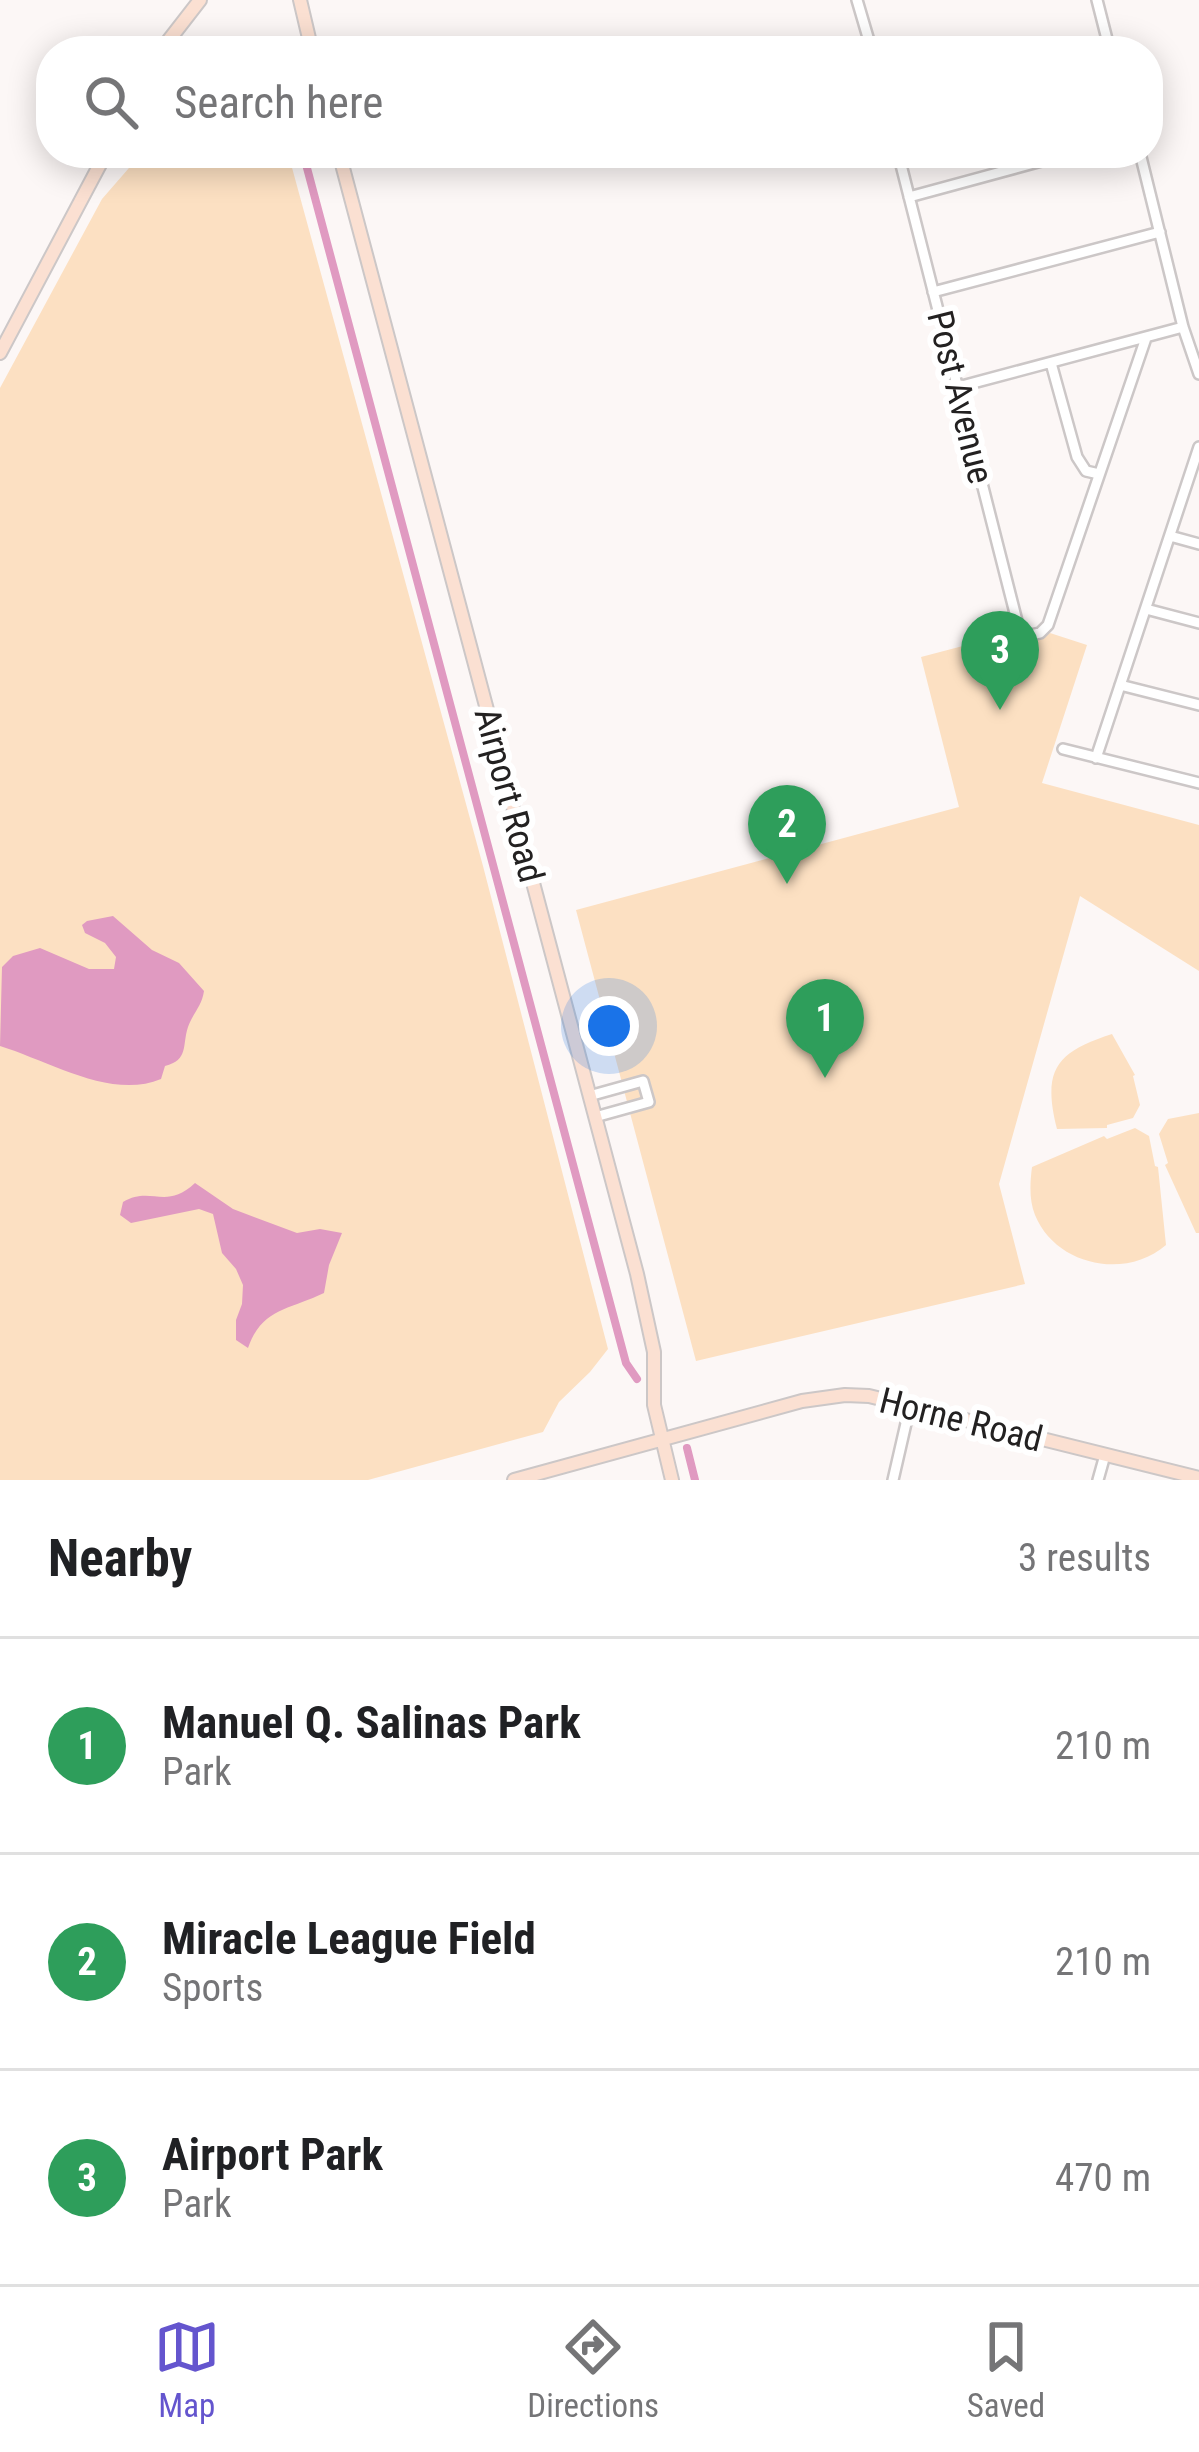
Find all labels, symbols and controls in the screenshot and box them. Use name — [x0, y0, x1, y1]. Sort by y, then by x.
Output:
search box — [36, 36, 1163, 168]
icon: search — [78, 69, 144, 135]
text: Search here — [174, 76, 383, 129]
street label: Post Avenue — [918, 306, 1002, 488]
pin: 3 — [961, 611, 1039, 710]
street label: Airport Road — [466, 703, 552, 887]
pin: 2 — [748, 785, 826, 884]
pin: 1 — [786, 979, 864, 1078]
your location — [579, 996, 639, 1056]
street label: Horne Road — [875, 1380, 1047, 1460]
text: Nearby — [48, 1529, 192, 1588]
text: 3 results — [1018, 1535, 1151, 1581]
text: Manuel Q. Salinas Park — [162, 1696, 581, 1749]
text: 1 — [77, 1723, 97, 1769]
text: 210 m — [1055, 1723, 1151, 1769]
text: Park — [162, 1749, 232, 1795]
text: Miracle League Field — [162, 1912, 536, 1965]
text: 2 — [77, 1939, 97, 1985]
text: 210 m — [1055, 1939, 1151, 1985]
text: Sports — [162, 1965, 263, 2011]
text: Airport Park — [162, 2128, 383, 2181]
text: 3 — [77, 2155, 97, 2201]
text: 470 m — [1055, 2155, 1151, 2201]
text: Park — [162, 2181, 232, 2227]
tab: Map — [154, 2314, 220, 2425]
tab: Directions — [527, 2314, 659, 2425]
tab: Saved — [967, 2314, 1045, 2425]

